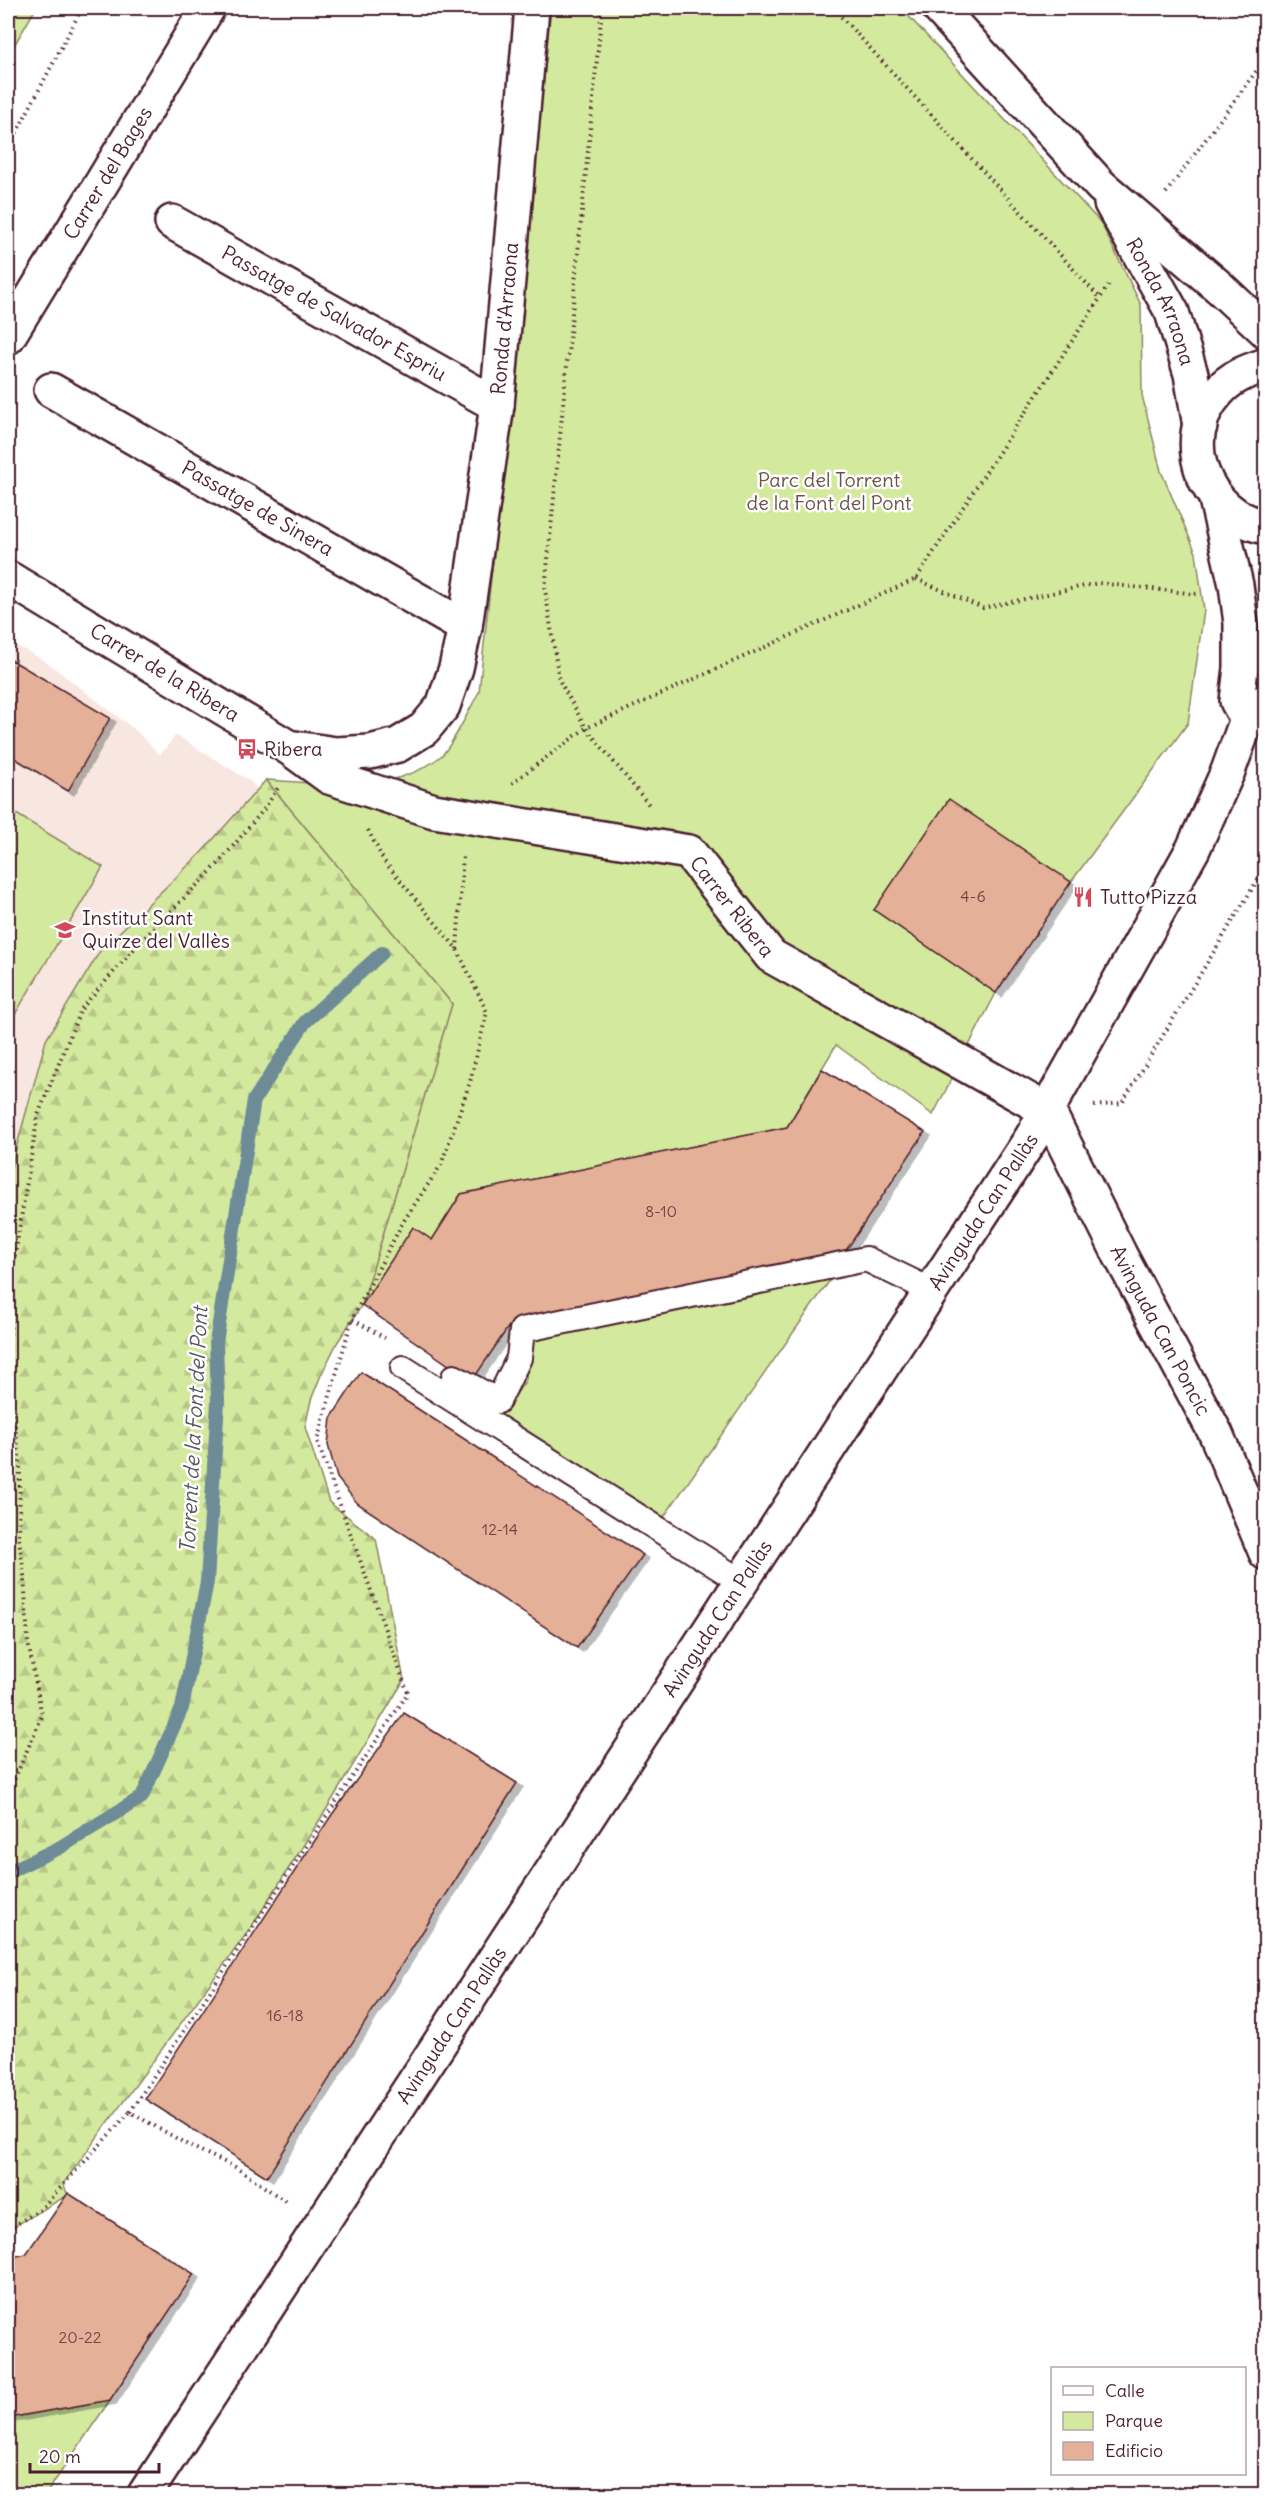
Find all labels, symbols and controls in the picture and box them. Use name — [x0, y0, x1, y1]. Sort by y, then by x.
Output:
street label: Carrer del Bages — [57, 102, 157, 244]
street label: Ronda Arraona — [1121, 233, 1201, 368]
street label: Passatge de Salvador Espriu — [218, 240, 451, 386]
street label: Ronda d'Arraona — [485, 241, 523, 396]
street label: Passatge de Sinera — [178, 455, 338, 561]
park label: Parc del Torrent de la Font del Pont — [746, 467, 912, 515]
street label: Carrer de la Ribera — [86, 617, 244, 727]
place label: Ribera — [264, 736, 322, 761]
bus stop icon: Ribera — [235, 737, 259, 761]
street label: Carrer Ribera — [685, 851, 780, 962]
place label: Tutto Pizza — [1100, 884, 1197, 909]
restaurant icon: Tutto Pizza — [1071, 885, 1095, 909]
house number: 4-6 — [960, 886, 986, 906]
place label: Institut Sant Quirze del Vallès — [82, 905, 230, 953]
school or university icon: Institut Sant Quirze del Vallès — [53, 918, 77, 942]
street label: Avinguda Can Pallàs — [922, 1128, 1043, 1295]
house number: 8-10 — [645, 1201, 677, 1221]
street label: Avinguda Can Poncic — [1105, 1241, 1217, 1420]
water label: Torrent de la Font del Pont — [174, 1303, 214, 1554]
house number: 12-14 — [482, 1519, 518, 1539]
street label: Avinguda Can Pallàs — [656, 1535, 777, 1701]
street label: Avinguda Can Pallàs — [391, 1942, 511, 2108]
house number: 16-18 — [266, 2005, 304, 2025]
house number: 20-22 — [58, 2327, 102, 2347]
legend — [1051, 2367, 1246, 2475]
text: Calle — [1105, 2379, 1145, 2402]
text: Parque — [1105, 2409, 1163, 2432]
scale bar — [30, 2436, 159, 2474]
text: Edificio — [1105, 2439, 1163, 2462]
text: 20 m — [39, 2445, 81, 2468]

